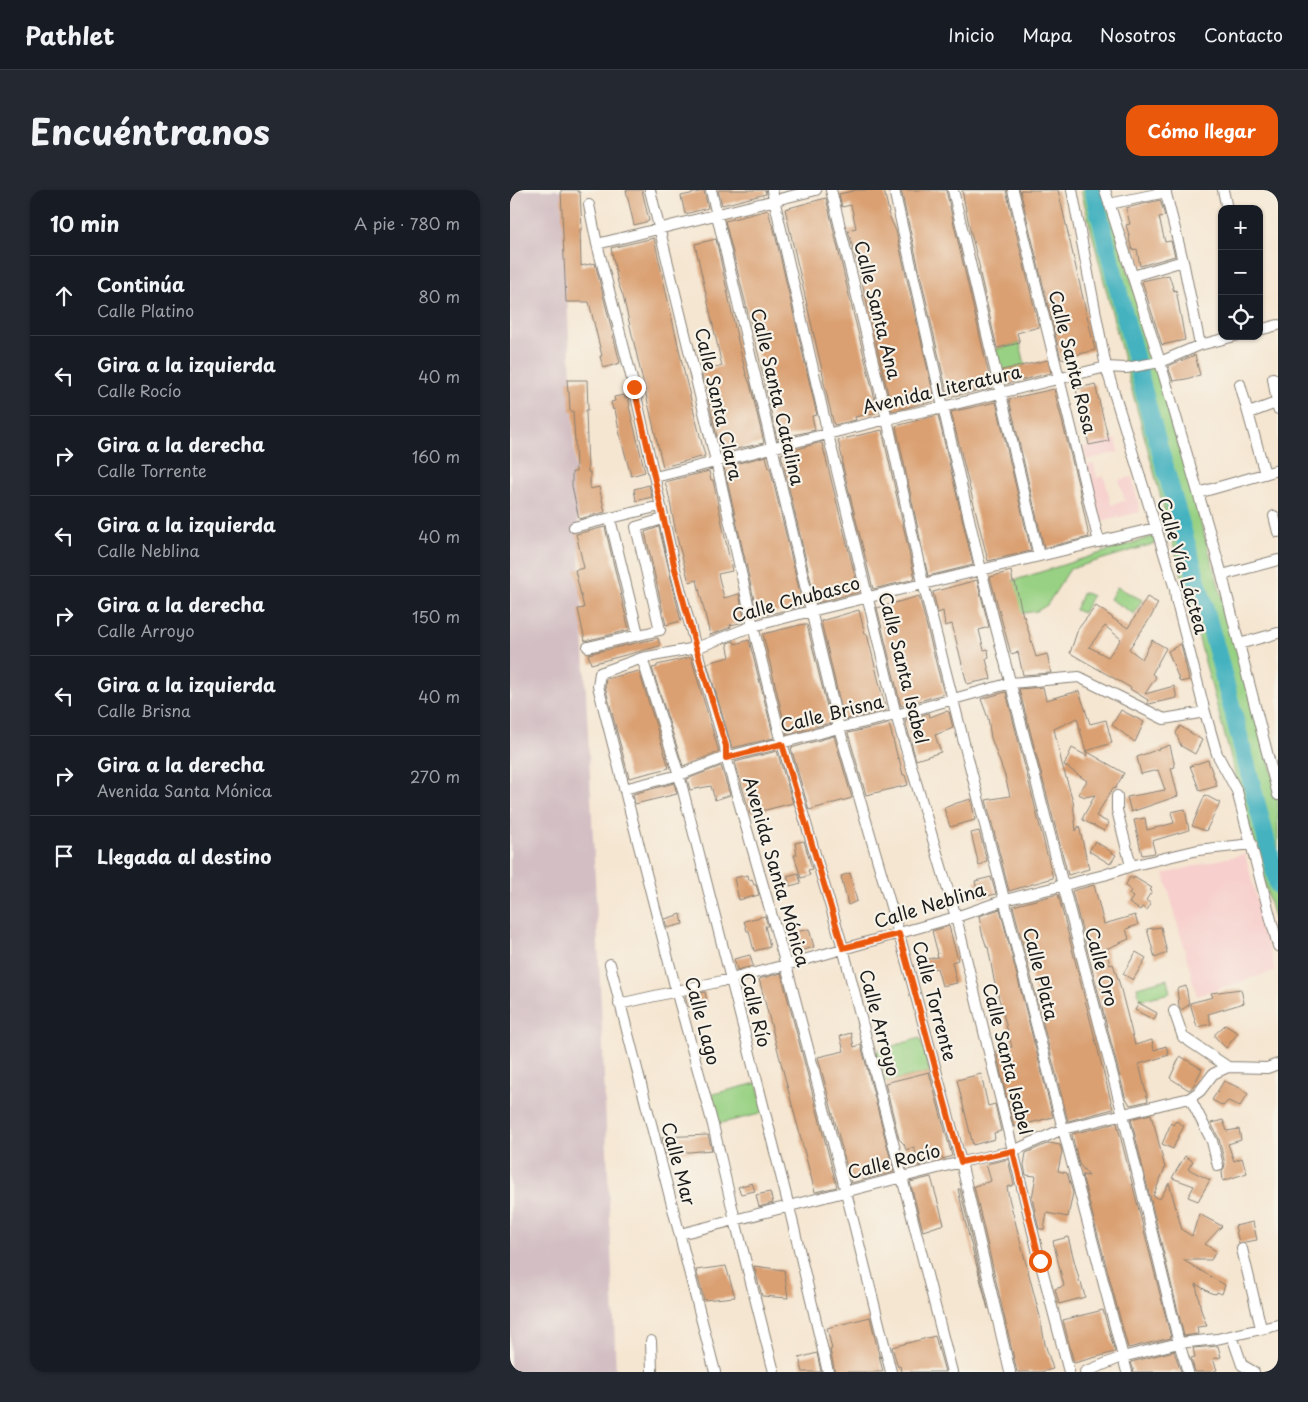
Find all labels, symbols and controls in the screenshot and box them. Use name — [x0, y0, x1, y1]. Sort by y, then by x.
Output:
text: Pathlet — [25, 17, 115, 53]
text: Inicio — [948, 21, 995, 48]
text: Mapa — [1023, 21, 1072, 48]
text: Nosotros — [1100, 21, 1176, 48]
text: Contacto — [1204, 21, 1283, 48]
text: Encuéntranos — [30, 104, 270, 157]
button: Cómo llegar — [1126, 105, 1278, 156]
map controls — [1218, 205, 1263, 340]
button: + — [1218, 205, 1263, 250]
text: 10 min — [50, 207, 120, 239]
text: A pie · 780 m — [354, 211, 460, 235]
street label: Calle Santa Ana — [848, 238, 909, 383]
button: − — [1218, 250, 1263, 295]
text: Continúa — [97, 270, 185, 298]
icon: ahead — [50, 282, 78, 310]
text: 80 m — [418, 284, 460, 308]
street label: Calle Santa Rosa — [1043, 287, 1105, 437]
button: locate — [1218, 295, 1263, 340]
text: Calle Platino — [97, 298, 194, 322]
street label: Calle Santa Catalina — [745, 305, 812, 489]
street label: Calle Santa Clara — [689, 325, 750, 483]
text: Gira a la izquierda — [97, 350, 276, 378]
street label: Avenida Literatura — [860, 357, 1024, 420]
icon: left — [50, 362, 78, 390]
text: 40 m — [418, 364, 460, 388]
route end — [623, 376, 646, 399]
text: Calle Rocío — [97, 378, 181, 402]
text: Gira a la derecha — [97, 430, 265, 458]
icon: right — [50, 442, 78, 470]
text: 160 m — [412, 444, 460, 468]
text: Calle Torrente — [97, 458, 207, 482]
street label: Calle Vía Láctea — [1151, 494, 1216, 638]
text: Gira a la izquierda — [97, 510, 276, 538]
icon: left — [50, 522, 78, 550]
text: 40 m — [418, 524, 460, 548]
text: Calle Neblina — [97, 538, 200, 562]
street label: Calle Chubasco — [729, 568, 863, 629]
street label: Calle Santa Isabel — [873, 589, 936, 746]
text: Gira a la derecha — [97, 590, 265, 618]
icon: right — [50, 602, 78, 630]
text: 150 m — [412, 604, 460, 628]
text: Calle Arroyo — [97, 618, 194, 642]
text: Gira a la izquierda — [97, 670, 276, 698]
icon: left — [50, 682, 78, 710]
text: 40 m — [418, 684, 460, 708]
street label: Calle Brisna — [777, 687, 886, 738]
text: Calle Brisna — [97, 698, 191, 722]
text: Gira a la derecha — [97, 750, 265, 778]
icon: right — [50, 762, 78, 790]
text: 270 m — [410, 764, 460, 788]
street label: Avenida Santa Mónica — [737, 773, 818, 970]
text: Avenida Santa Mónica — [97, 778, 272, 802]
icon: arrive — [50, 842, 78, 870]
text: Llegada al destino — [97, 842, 271, 870]
street label: Calle Neblina — [870, 875, 989, 934]
street label: Calle Plata — [1017, 924, 1066, 1024]
street label: Calle Oro — [1079, 924, 1126, 1009]
street label: Calle Torrente — [906, 937, 965, 1064]
street label: Calle Arroyo — [853, 966, 908, 1079]
street label: Calle Río — [734, 969, 779, 1050]
street label: Calle Lago — [679, 973, 728, 1068]
street label: Calle Santa Isabel — [977, 980, 1040, 1137]
street label: Calle Mar — [655, 1119, 704, 1209]
street label: Calle Rocío — [844, 1136, 943, 1185]
route start — [1029, 1250, 1052, 1273]

